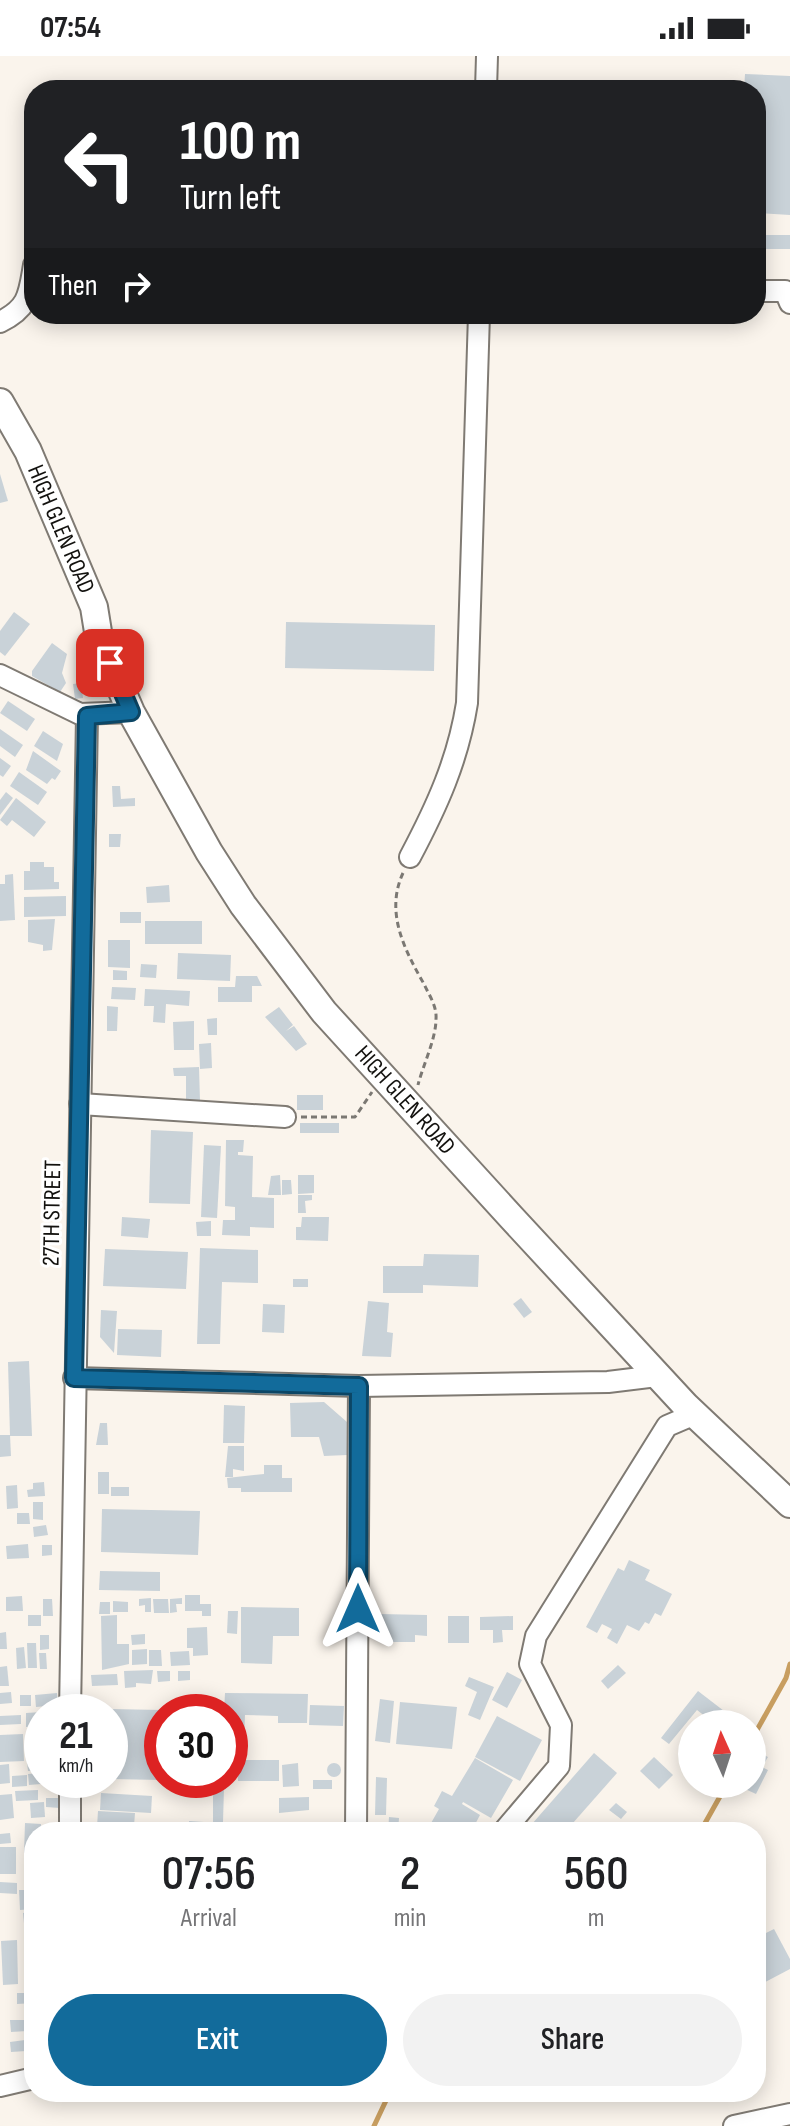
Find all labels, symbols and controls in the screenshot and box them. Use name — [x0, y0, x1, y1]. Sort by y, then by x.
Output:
text: 07:54 — [40, 10, 101, 46]
text: 100 m — [180, 109, 301, 176]
icon: left — [48, 112, 152, 216]
text: Turn left — [180, 177, 281, 220]
icon: right — [114, 264, 158, 308]
text: Then — [48, 268, 98, 304]
street label: HIGH GLEN ROAD — [21, 460, 101, 598]
pin — [76, 629, 144, 697]
icon: arrive — [88, 641, 132, 685]
street label: HIGH GLEN ROAD — [349, 1040, 461, 1160]
street label: 27TH STREET — [37, 1159, 67, 1266]
position arrow — [316, 1567, 400, 1651]
speed limit sign: 30 — [144, 1694, 248, 1798]
north arrow — [678, 1710, 766, 1798]
map controls — [678, 1710, 766, 1798]
text: 21 — [59, 1712, 93, 1760]
text: km/h — [59, 1754, 93, 1778]
text: 07:56 — [162, 1846, 256, 1903]
text: 2 — [400, 1846, 420, 1903]
text: 560 — [564, 1846, 628, 1903]
text: Arrival — [181, 1903, 237, 1934]
text: min — [394, 1903, 426, 1934]
text: m — [588, 1903, 604, 1934]
button: Exit — [48, 1994, 387, 2086]
button: Share — [403, 1994, 742, 2086]

